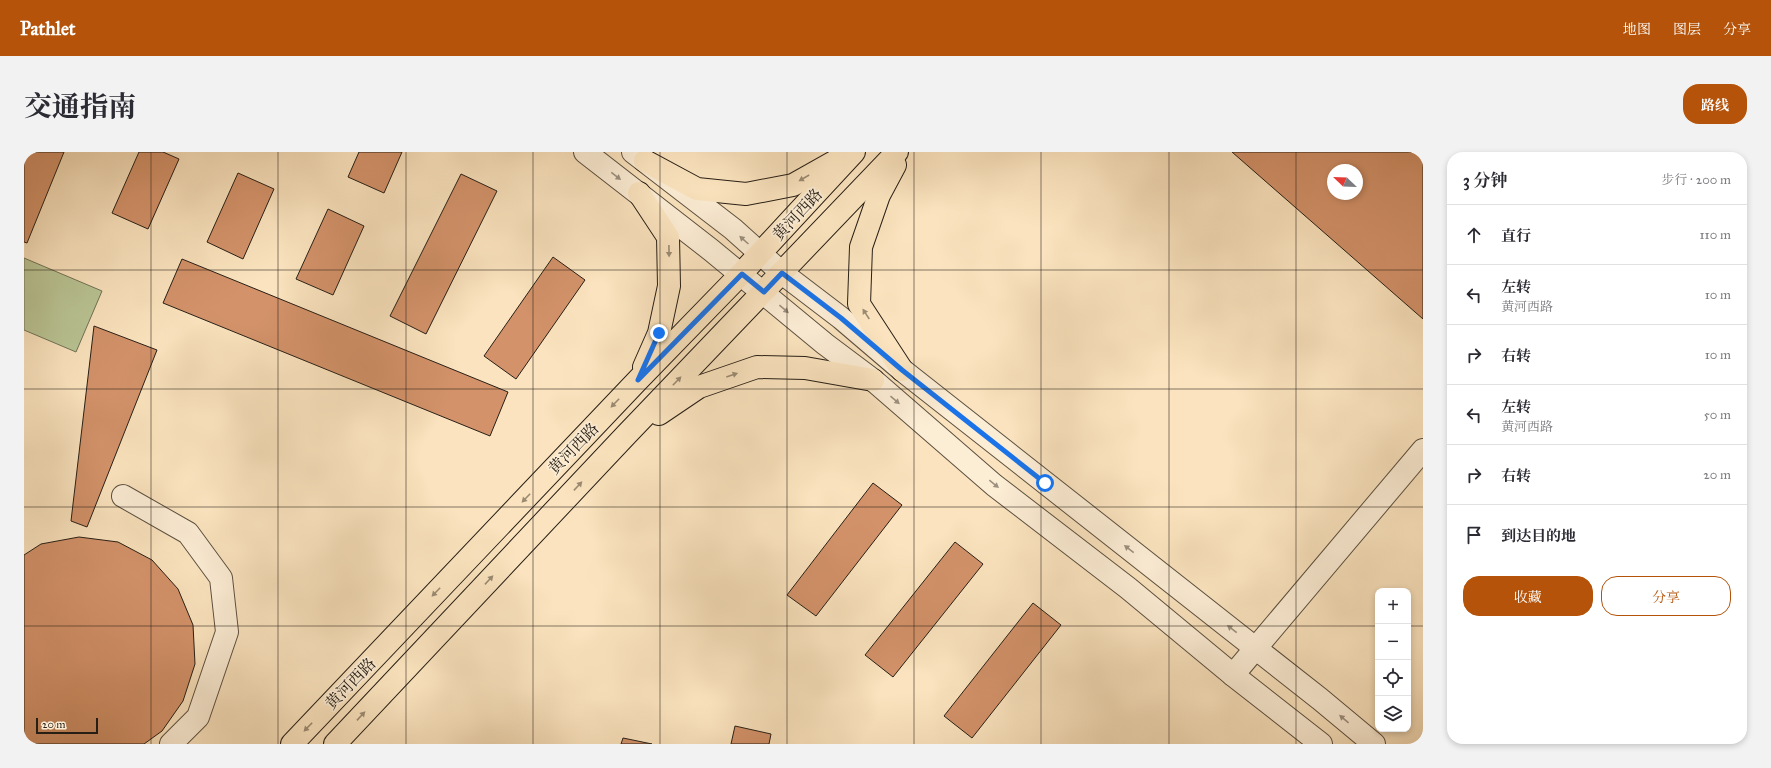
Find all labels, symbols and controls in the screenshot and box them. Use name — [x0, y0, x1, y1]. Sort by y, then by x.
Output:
text: Pathlet — [20, 17, 76, 40]
text: 地图 — [1623, 21, 1651, 38]
text: 图层 — [1673, 21, 1701, 38]
text: 分享 — [1723, 21, 1751, 38]
button: 路线 — [1683, 84, 1747, 124]
text: 交通指南 — [24, 89, 136, 124]
north arrow — [1327, 164, 1363, 200]
text: 3 分钟 — [1463, 170, 1507, 191]
one-way arrow — [611, 172, 622, 180]
text: 步行 · 200 m — [1661, 172, 1731, 188]
one-way arrow — [799, 175, 810, 182]
street label: 黄河西路 — [769, 184, 826, 244]
icon: ahead — [1463, 224, 1485, 246]
text: 直行 — [1501, 227, 1531, 245]
text: 110 m — [1699, 227, 1731, 243]
one-way arrow — [739, 235, 750, 244]
one-way arrow — [666, 245, 672, 258]
text: 左转 — [1501, 278, 1531, 296]
icon: left — [1463, 284, 1485, 306]
text: 10 m — [1705, 287, 1731, 303]
text: 黄河西路 — [1501, 299, 1553, 315]
one-way arrow — [778, 304, 789, 313]
one-way arrow — [862, 309, 870, 319]
route end — [650, 324, 668, 342]
icon: right — [1463, 344, 1485, 366]
text: 右转 — [1501, 347, 1531, 365]
text: 10 m — [1705, 347, 1731, 363]
one-way arrow — [727, 372, 739, 378]
one-way arrow — [673, 376, 682, 386]
one-way arrow — [890, 395, 901, 404]
one-way arrow — [610, 398, 620, 408]
text: 左转 — [1501, 398, 1531, 416]
icon: left — [1463, 404, 1485, 426]
text: 50 m — [1704, 407, 1731, 423]
street label: 黄河西路 — [544, 419, 602, 478]
text: 黄河西路 — [1501, 419, 1553, 435]
icon: right — [1463, 464, 1485, 486]
text: 右转 — [1501, 467, 1531, 485]
text: 20 m — [1703, 467, 1731, 483]
route start — [1036, 474, 1054, 492]
one-way arrow — [989, 480, 999, 489]
one-way arrow — [573, 481, 582, 490]
one-way arrow — [522, 493, 531, 502]
icon: arrive — [1463, 524, 1485, 546]
text: 到达目的地 — [1501, 527, 1576, 545]
one-way arrow — [1124, 545, 1135, 553]
one-way arrow — [484, 575, 494, 585]
button: 收藏 — [1463, 576, 1593, 616]
button: 分享 — [1601, 576, 1731, 616]
one-way arrow — [431, 587, 441, 597]
map controls — [1375, 588, 1411, 732]
button: + — [1375, 588, 1411, 624]
button: − — [1375, 624, 1411, 660]
one-way arrow — [1226, 625, 1237, 634]
street label: 黄河西路 — [321, 654, 379, 713]
button: locate — [1375, 660, 1411, 696]
button: layers — [1375, 696, 1411, 732]
one-way arrow — [357, 711, 366, 721]
one-way arrow — [1339, 714, 1350, 723]
scale bar — [36, 716, 98, 735]
text: 20 m — [42, 718, 65, 731]
one-way arrow — [303, 722, 313, 732]

